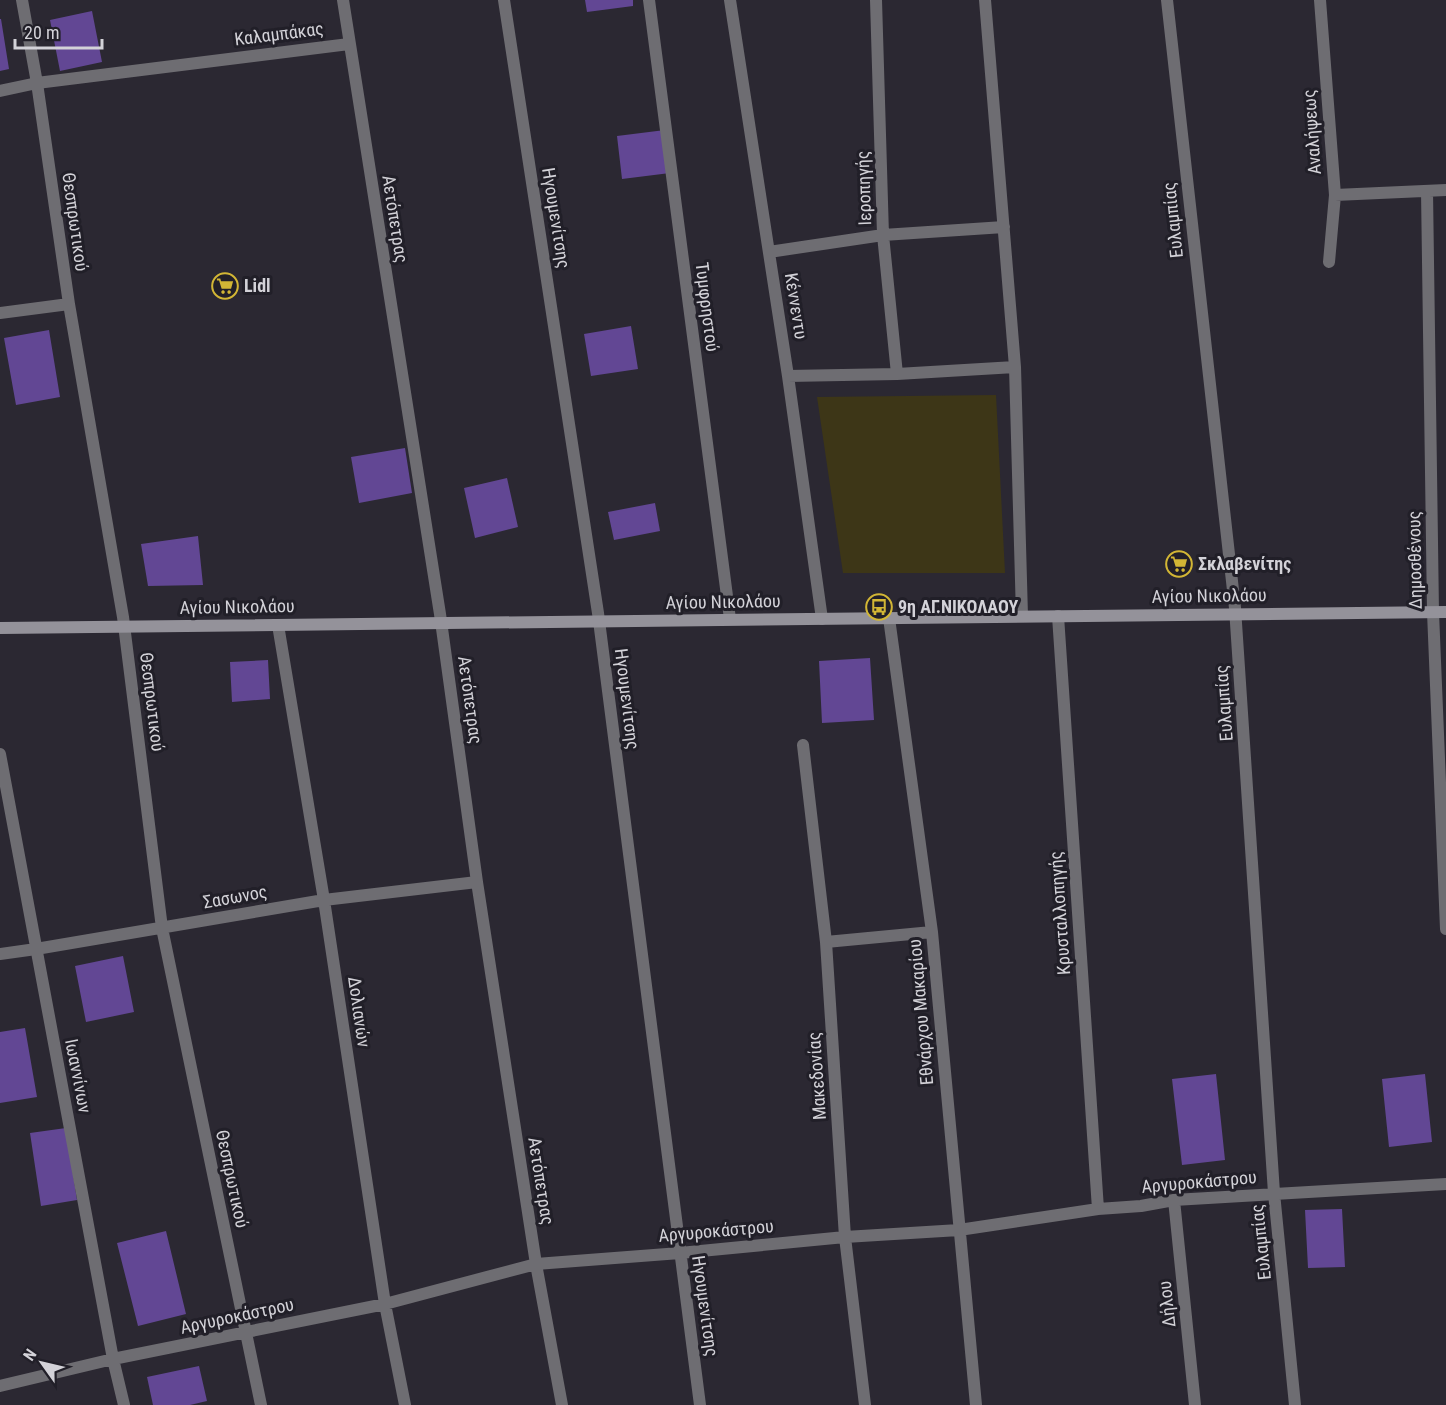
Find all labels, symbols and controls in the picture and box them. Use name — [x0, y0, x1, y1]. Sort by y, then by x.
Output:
scale bar — [15, 12, 102, 50]
street label: Καλαμπάκας — [233, 18, 325, 49]
text: 20 m — [24, 22, 59, 43]
street label: Αναλήψεως — [1298, 89, 1325, 175]
street label: Ιεροπηγής — [852, 150, 875, 226]
street label: Ηγουμενίτσης — [538, 166, 575, 270]
street label: Θεσπρωτικού — [58, 171, 93, 273]
street label: Αετόπετρας — [378, 174, 413, 264]
street label: Ευλαμπίας — [1158, 181, 1187, 259]
street label: Τυμφρηστού — [692, 261, 723, 353]
supermarket icon: Lidl — [210, 271, 240, 301]
street label: Κέννεντυ — [781, 271, 812, 341]
place label: Lidl — [244, 275, 271, 296]
street label: Δημοσθένους — [1403, 511, 1426, 609]
supermarket icon: Σκλαβενίτης — [1164, 549, 1194, 579]
place label: Σκλαβενίτης — [1198, 553, 1291, 574]
street label: Αγίου Νικολάου — [1151, 584, 1267, 607]
street label: Αγίου Νικολάου — [665, 590, 781, 613]
bus stop icon: 9η ΑΓ.ΝΙΚΟΛΑΟΥ — [864, 592, 894, 622]
street label: Αγίου Νικολάου — [179, 595, 295, 618]
place label: 9η ΑΓ.ΝΙΚΟΛΑΟΥ — [898, 596, 1018, 617]
street label: Ηγουμενίτσης — [611, 647, 644, 751]
street label: Θεσπρωτικού — [136, 651, 169, 753]
street label: Αετόπετρας — [454, 655, 487, 745]
street label: Ευλαμπίας — [1210, 664, 1237, 742]
street label: Κρυσταλλοπηγής — [1045, 850, 1074, 976]
street label: Σασωνος — [201, 881, 269, 912]
street label: Εθνάρχου Μακαρίου — [904, 938, 937, 1086]
street label: Δολιανών — [344, 975, 375, 1049]
street label: Μακεδονίας — [803, 1031, 830, 1121]
street label: Ιωαννίνων — [61, 1037, 96, 1115]
street label: Θεσπρωτικού — [212, 1128, 253, 1230]
street label: Αετόπετρας — [524, 1136, 559, 1226]
street label: Αργυροκάστρου — [1140, 1166, 1258, 1197]
street label: Ευλαμπίας — [1246, 1203, 1275, 1281]
street label: Αργυροκάστρου — [657, 1215, 775, 1246]
street label: Ηγουμενίτσης — [688, 1254, 723, 1358]
street label: Δήλου — [1154, 1280, 1179, 1328]
street label: Αργυροκάστρου — [178, 1293, 296, 1338]
north arrow — [12, 1333, 72, 1393]
text: N — [19, 1346, 41, 1364]

